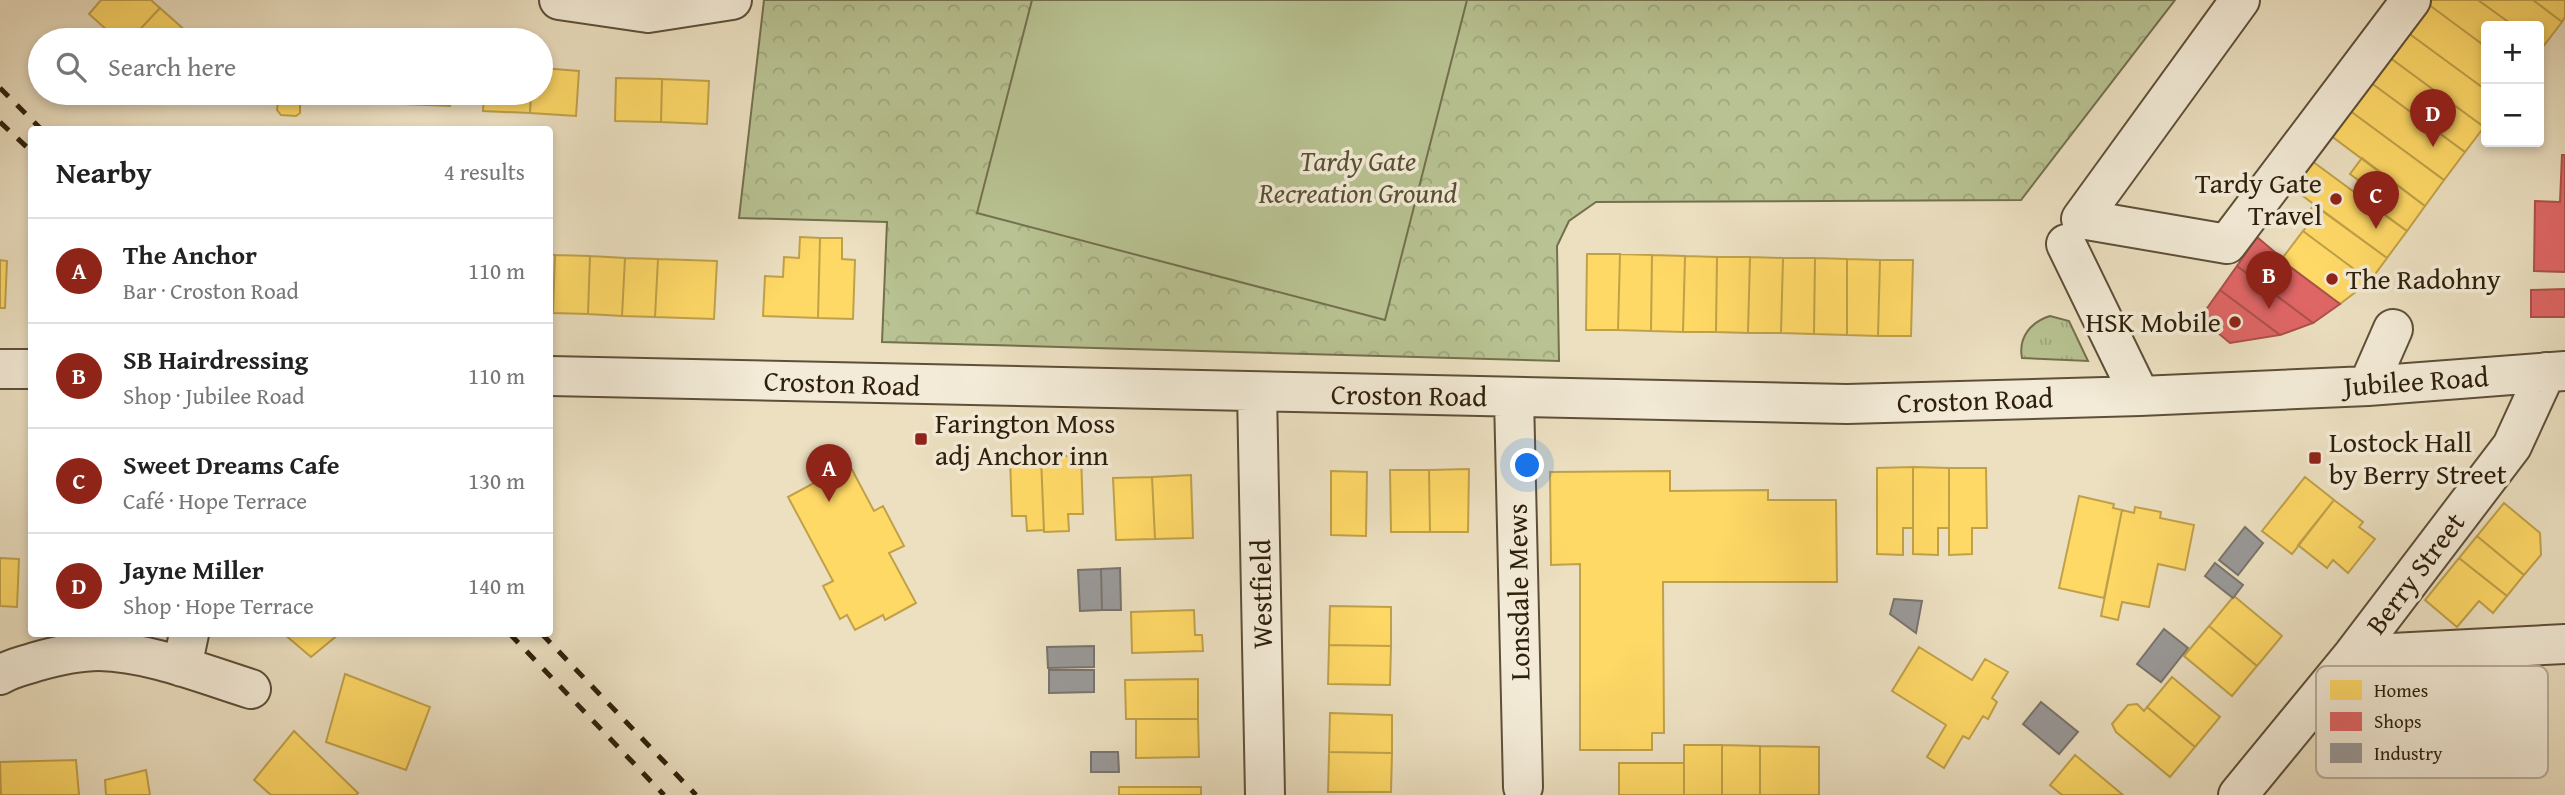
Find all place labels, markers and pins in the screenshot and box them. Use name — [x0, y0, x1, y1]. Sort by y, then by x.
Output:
pin: D — [2410, 89, 2456, 147]
place label: Tardy Gate Travel — [2195, 162, 2322, 235]
pin: C — [2353, 171, 2399, 229]
marker: Tardy Gate Travel — [2328, 191, 2344, 207]
pin: B — [2246, 251, 2292, 309]
place label: The Radohny — [2346, 258, 2501, 299]
marker: The Radohny — [2324, 271, 2340, 287]
place label: HSK Mobile — [2085, 301, 2221, 342]
marker: HSK Mobile — [2227, 314, 2243, 330]
place label: Farington Moss adj Anchor inn — [935, 402, 1115, 475]
place label: Lostock Hall by Berry Street — [2329, 421, 2507, 494]
marker: Farington Moss adj Anchor inn — [913, 431, 929, 447]
pin: A — [806, 444, 852, 502]
marker: Lostock Hall by Berry Street — [2307, 450, 2323, 466]

